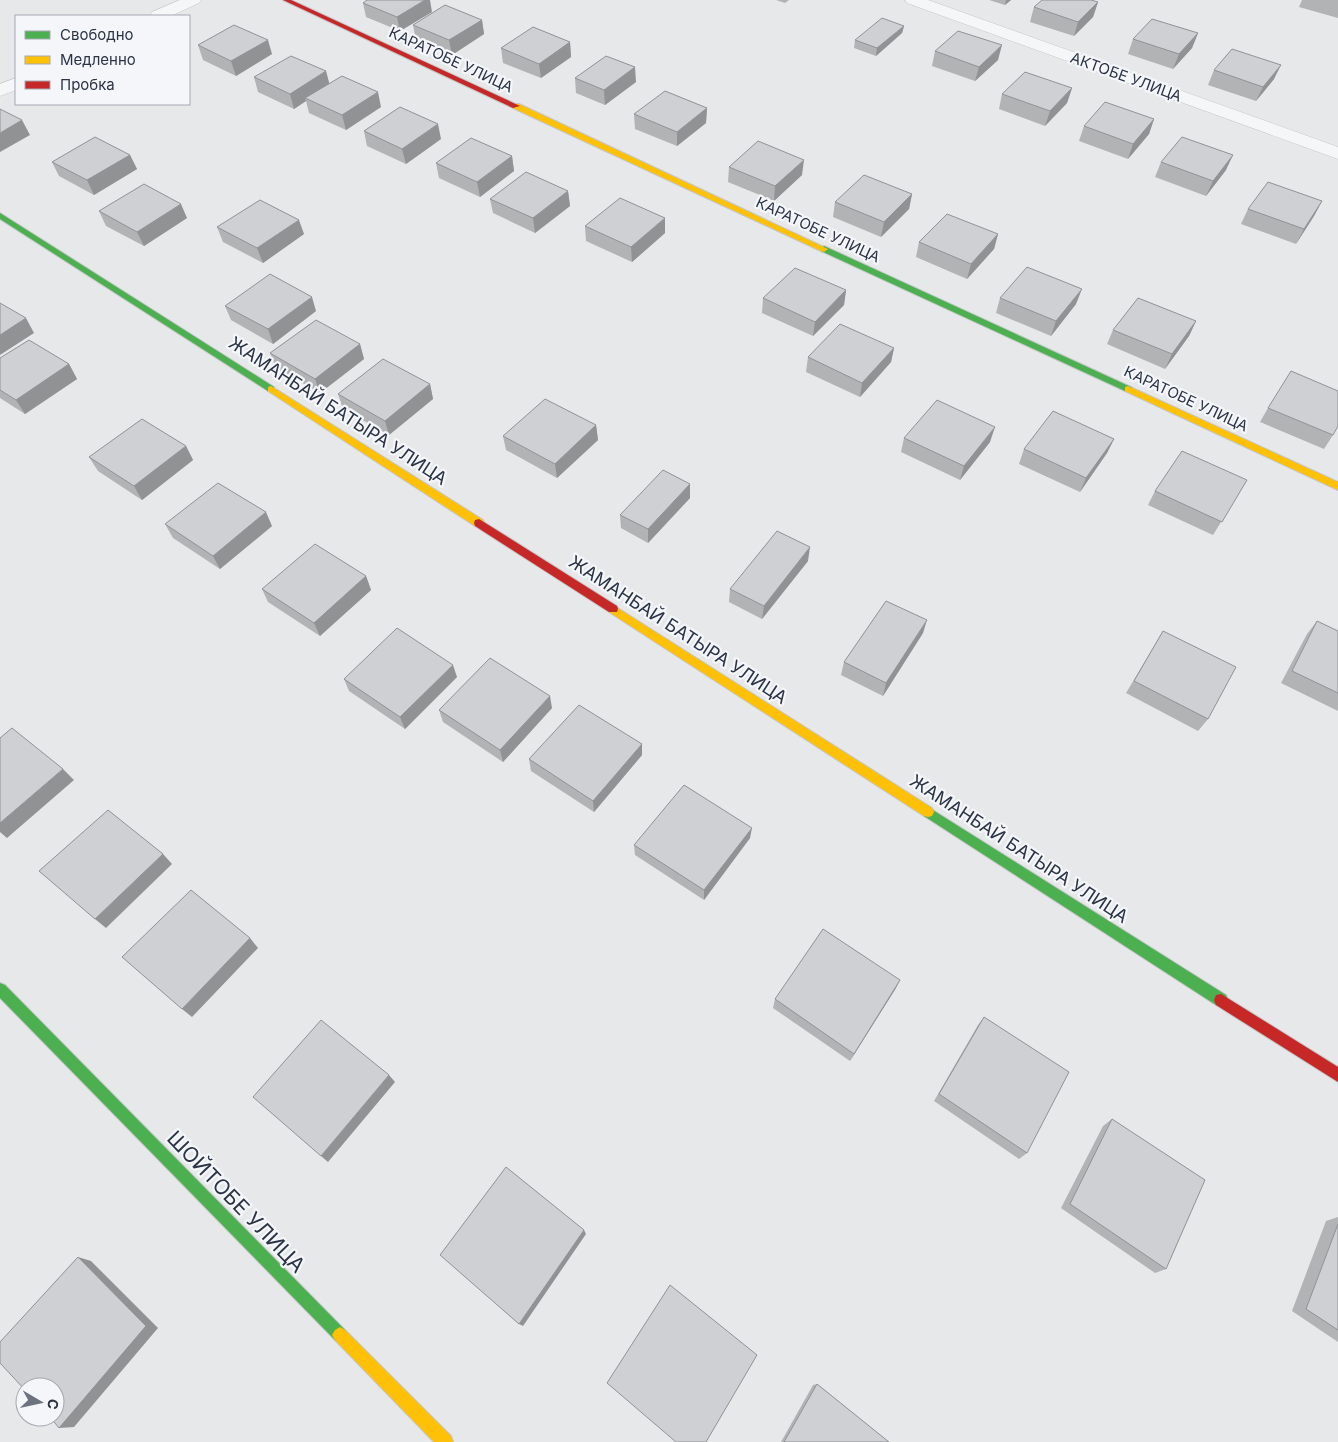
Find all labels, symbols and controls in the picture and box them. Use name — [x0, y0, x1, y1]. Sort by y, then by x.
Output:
legend — [15, 15, 190, 105]
street label: КАРАТОБЕ УЛИЦА — [386, 22, 516, 97]
text: Свободно — [60, 25, 134, 44]
street label: АКТОБЕ УЛИЦА — [1068, 48, 1184, 105]
text: Медленно — [60, 50, 136, 69]
text: Пробка — [60, 75, 115, 94]
street label: КАРАТОБЕ УЛИЦА — [753, 192, 883, 267]
street label: ЖАМАНБАЙ БАТЫРА УЛИЦА — [225, 331, 452, 489]
street label: КАРАТОБЕ УЛИЦА — [1121, 361, 1251, 436]
street label: ЖАМАНБАЙ БАТЫРА УЛИЦА — [565, 550, 792, 708]
street label: ЖАМАНБАЙ БАТЫРА УЛИЦА — [906, 769, 1133, 927]
street label: ШОЙТОБЕ УЛИЦА — [162, 1125, 311, 1278]
north arrow — [15, 1377, 65, 1427]
text: С — [44, 1398, 63, 1411]

